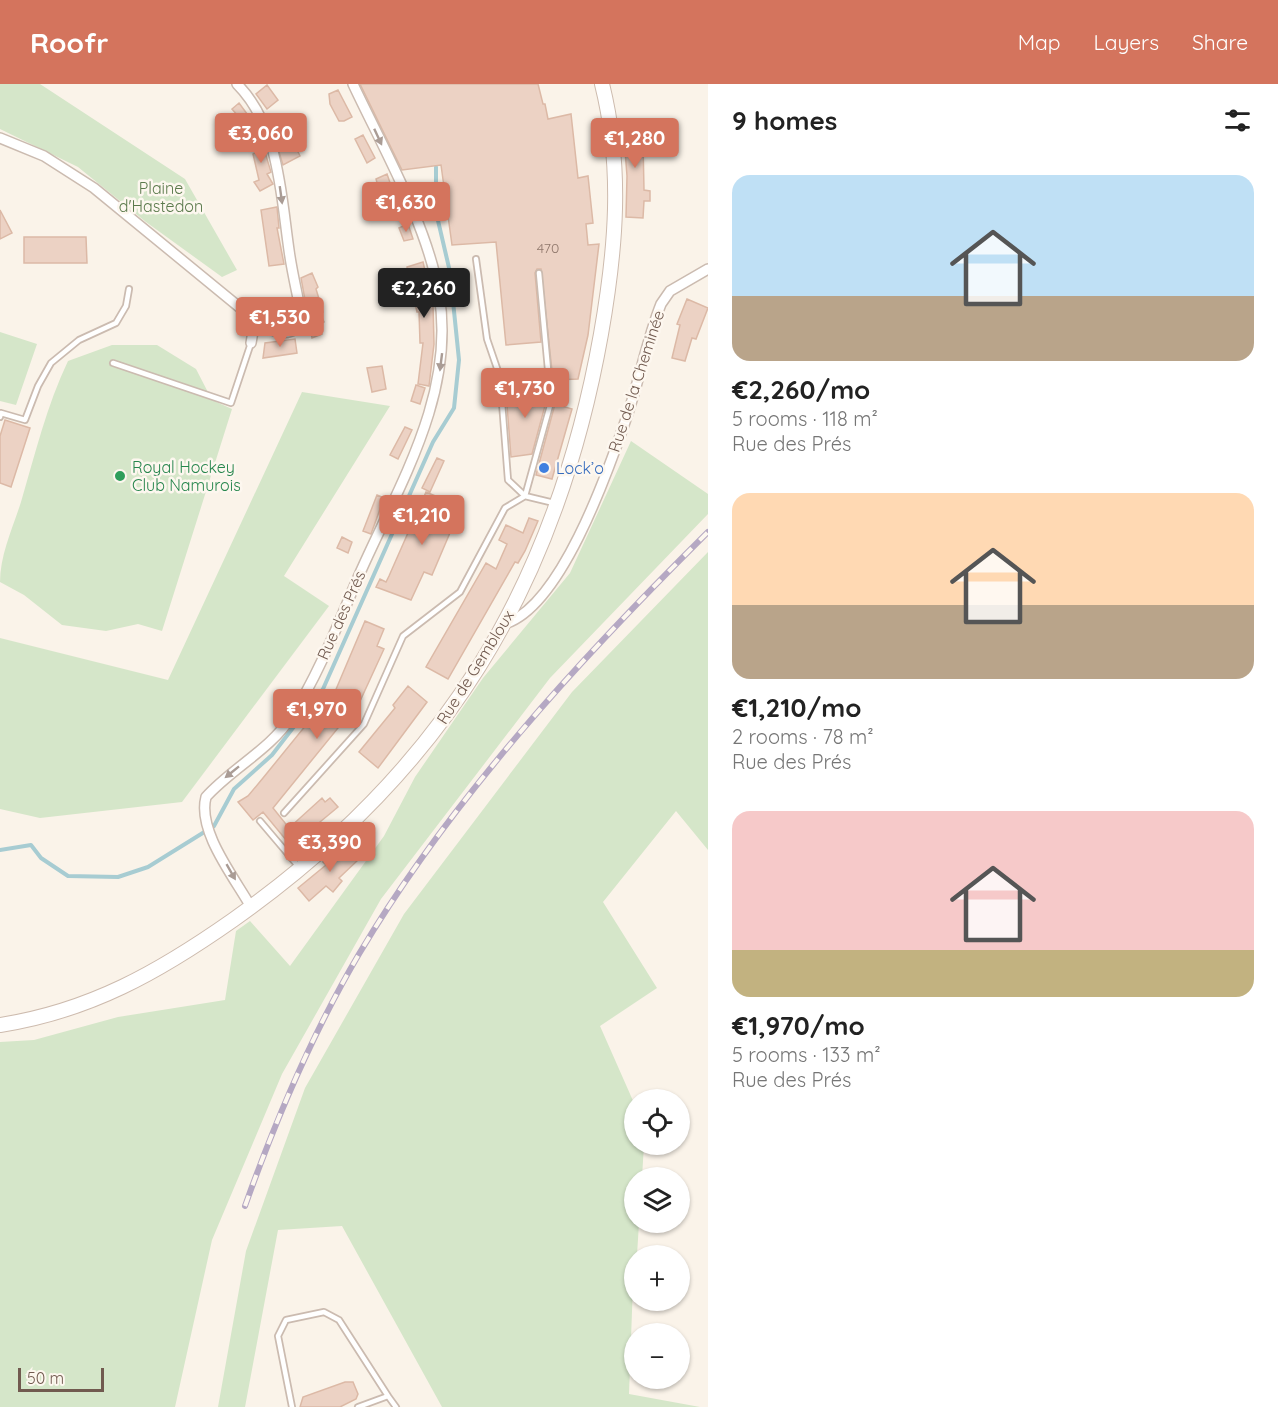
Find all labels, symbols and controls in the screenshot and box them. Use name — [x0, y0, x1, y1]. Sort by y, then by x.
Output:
text: Roofr — [30, 25, 108, 60]
text: Map — [1018, 29, 1061, 55]
text: Layers — [1094, 29, 1159, 55]
text: Share — [1192, 29, 1248, 55]
text: 9 homes — [732, 104, 837, 137]
icon: filters — [1221, 104, 1254, 137]
pin: €3,060 — [212, 113, 310, 164]
pin: €1,280 — [586, 118, 684, 169]
text: €3,060 — [229, 120, 293, 145]
text: €1,280 — [605, 125, 665, 150]
one-way arrow — [373, 129, 382, 146]
park label: Plaine d'Hastedon — [119, 178, 203, 216]
pin: €1,630 — [357, 182, 455, 233]
one-way arrow — [276, 186, 285, 205]
text: €1,630 — [376, 189, 436, 214]
icon: home — [939, 214, 1047, 322]
house number: 470 — [537, 239, 559, 257]
pin: €2,260 — [375, 268, 473, 319]
text: €2,260 — [392, 275, 456, 300]
pin: €1,530 — [231, 297, 329, 348]
text: €1,530 — [250, 304, 310, 329]
street label: Rue de la Cheminée — [604, 308, 668, 454]
one-way arrow — [436, 352, 445, 371]
pin: €1,730 — [476, 368, 574, 419]
text: €2,260/mo — [732, 373, 870, 406]
text: €1,730 — [495, 375, 555, 400]
text: 5 rooms · 118 m² — [732, 406, 878, 431]
text: Rue des Prés — [732, 431, 851, 456]
place label: Royal Hockey Club Namurois — [132, 457, 241, 495]
place label: Lock’o — [556, 458, 604, 478]
marker: Lock’o — [537, 461, 551, 475]
marker: Royal Hockey Club Namurois — [113, 469, 127, 483]
pin: €1,210 — [373, 495, 471, 546]
text: €1,210 — [393, 502, 451, 527]
icon: home — [939, 532, 1047, 640]
street label: Rue des Prés — [312, 567, 370, 663]
street label: Rue de Gembloux — [432, 606, 518, 728]
pin: €1,970 — [268, 689, 366, 740]
text: €1,210/mo — [732, 691, 861, 724]
text: €1,970 — [287, 696, 347, 721]
text: 2 rooms · 78 m² — [732, 724, 874, 749]
text: Rue des Prés — [732, 749, 851, 774]
one-way arrow — [225, 766, 240, 778]
pin: €3,390 — [281, 822, 379, 873]
text: €3,390 — [298, 829, 362, 854]
icon: home — [939, 850, 1047, 958]
one-way arrow — [226, 864, 236, 881]
text: €1,970/mo — [732, 1009, 865, 1042]
text: 5 rooms · 133 m² — [732, 1042, 881, 1067]
text: Rue des Prés — [732, 1067, 851, 1092]
map controls — [624, 1089, 690, 1389]
button: locate — [624, 1089, 690, 1155]
button: layers — [624, 1167, 690, 1233]
button: + — [624, 1245, 690, 1311]
button: − — [624, 1323, 690, 1389]
scale bar — [18, 1365, 104, 1392]
text: 50 m — [27, 1368, 64, 1388]

